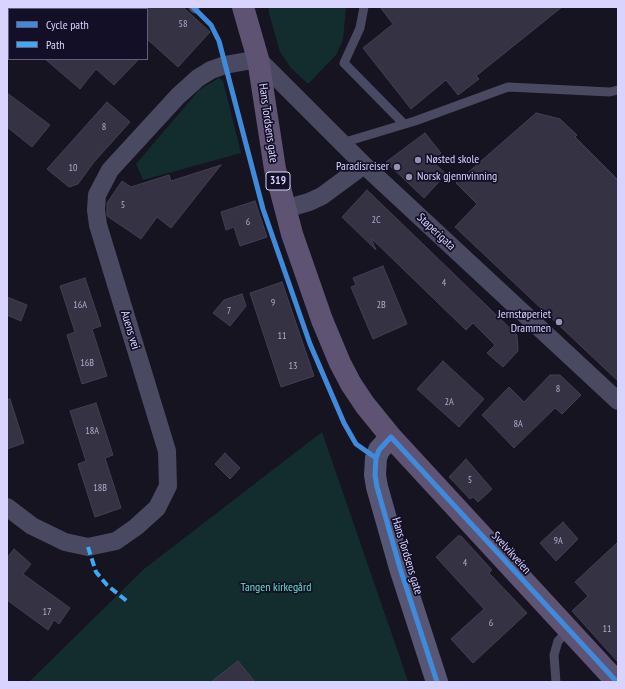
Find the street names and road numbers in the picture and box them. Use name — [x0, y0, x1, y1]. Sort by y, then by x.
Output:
street label: Hans Tordsens gate — [255, 82, 281, 164]
road number: 319 — [266, 172, 290, 190]
street label: Støperigata — [414, 210, 458, 254]
street label: Auens vei — [117, 309, 143, 351]
street label: Hans Tordsens gate — [388, 516, 426, 596]
street label: Svelvikveien — [488, 529, 534, 577]

